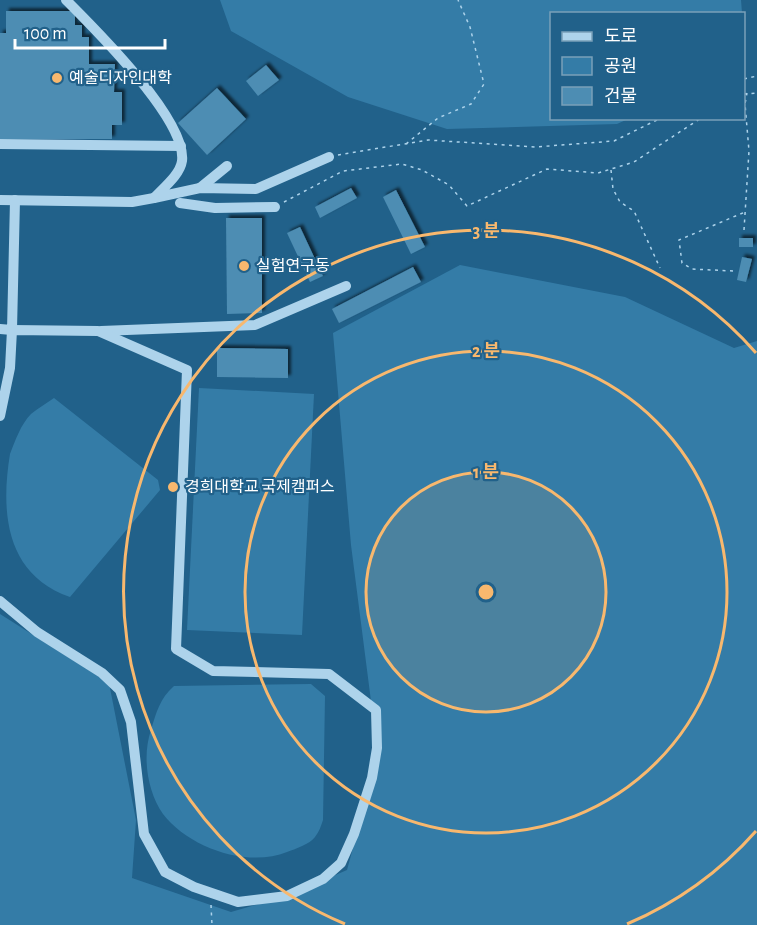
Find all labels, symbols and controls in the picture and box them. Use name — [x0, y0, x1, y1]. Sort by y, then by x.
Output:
scale bar — [15, 12, 165, 50]
legend — [550, 12, 745, 120]
text: 100 m — [24, 25, 67, 43]
text: 도로 — [604, 28, 637, 46]
text: 공원 — [604, 57, 637, 76]
place label: 예술디자인대학 — [69, 69, 172, 86]
marker: 예술디자인대학 — [50, 71, 64, 85]
text: 건물 — [604, 87, 637, 106]
text: 3 분 — [472, 222, 500, 241]
place label: 실험연구동 — [256, 258, 330, 274]
marker: 실험연구동 — [237, 259, 251, 273]
text: 2 분 — [472, 342, 500, 361]
text: 1 분 — [473, 463, 499, 482]
place label: 경희대학교 국제캠퍼스 — [185, 478, 335, 495]
marker: 경희대학교 국제캠퍼스 — [166, 480, 180, 494]
centre of rings — [476, 582, 496, 602]

